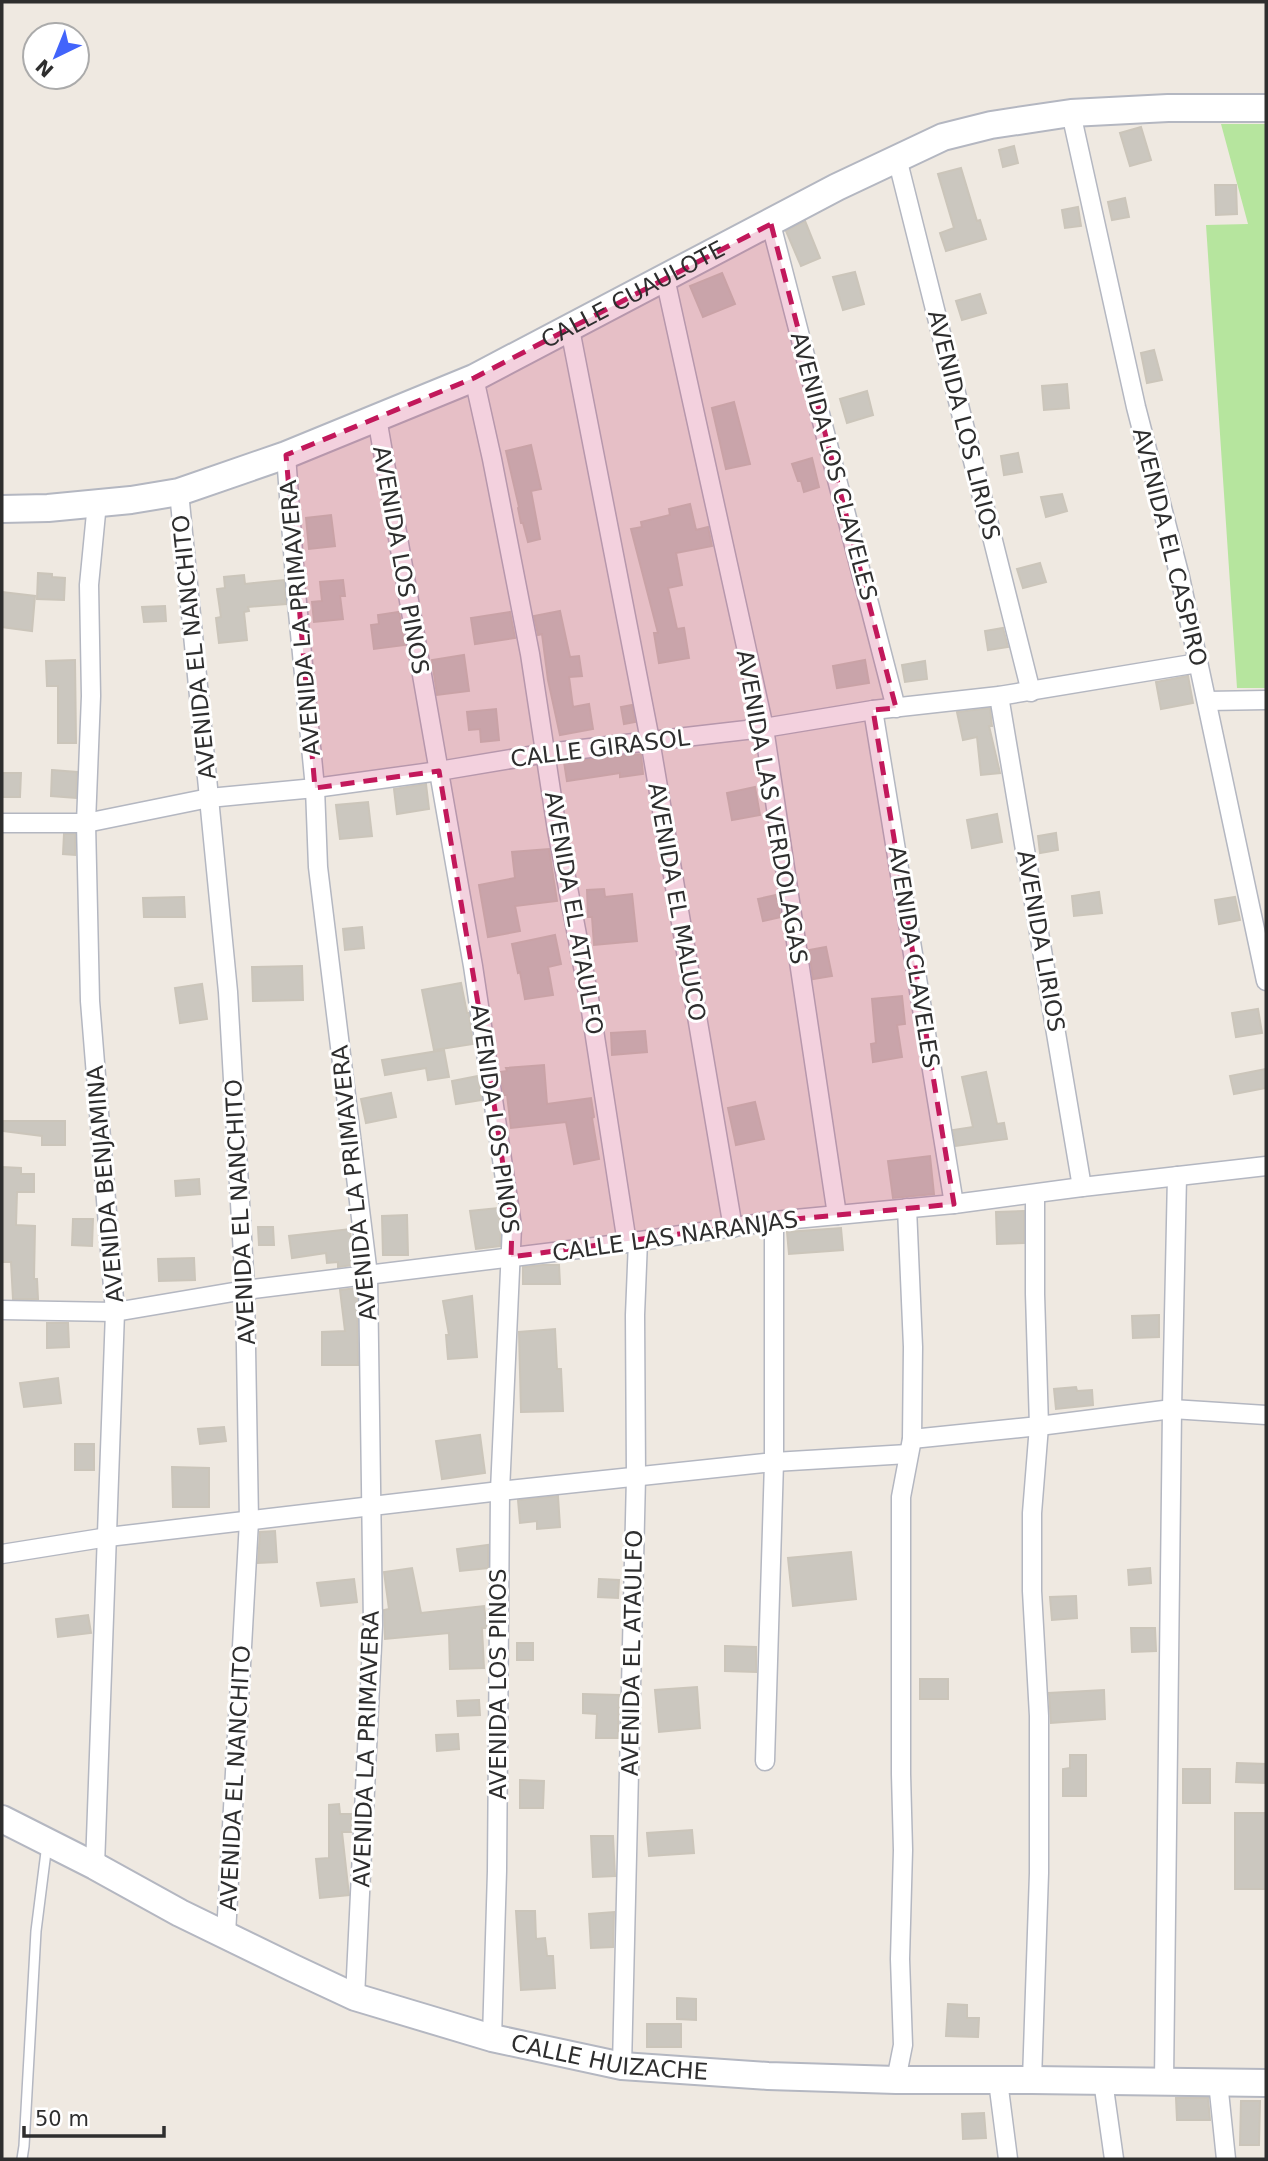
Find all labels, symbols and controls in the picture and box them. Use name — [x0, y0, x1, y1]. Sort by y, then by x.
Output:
north arrow — [21, 21, 91, 91]
text: N — [31, 55, 58, 82]
street label: CALLE CUAULOTE — [537, 235, 729, 353]
street label: AVENIDA LOS LIRIOS — [923, 307, 1005, 543]
street label: AVENIDA LOS CLAVELES — [786, 329, 882, 603]
street label: AVENIDA EL CASPIRO — [1128, 425, 1212, 669]
street label: AVENIDA LOS PINOS — [368, 444, 434, 676]
street label: AVENIDA LA PRIMAVERA — [275, 479, 325, 757]
street label: AVENIDA EL NANCHITO — [167, 513, 221, 781]
street label: AVENIDA LAS VERDOLAGAS — [732, 648, 812, 966]
street label: CALLE GIRASOL — [509, 724, 691, 772]
street label: AVENIDA EL MALUCO — [643, 781, 711, 1023]
street label: AVENIDA EL ATAULFO — [540, 789, 608, 1037]
street label: AVENIDA CLAVELES — [884, 844, 944, 1070]
street label: AVENIDA LIRIOS — [1012, 848, 1070, 1034]
street label: AVENIDA LOS PINOS — [466, 1003, 524, 1235]
street label: AVENIDA LA PRIMAVERA — [327, 1044, 381, 1322]
street label: AVENIDA BENJAMINA — [82, 1064, 128, 1304]
street label: AVENIDA EL NANCHITO — [220, 1079, 260, 1345]
street label: CALLE LAS NARANJAS — [550, 1206, 800, 1266]
street label: AVENIDA EL ATAULFO — [617, 1530, 647, 1776]
street label: AVENIDA LOS PINOS — [485, 1568, 511, 1800]
street label: AVENIDA LA PRIMAVERA — [348, 1610, 384, 1888]
street label: AVENIDA EL NANCHITO — [215, 1645, 255, 1911]
street label: CALLE HUIZACHE — [509, 2029, 709, 2085]
scale bar — [24, 2094, 164, 2138]
text: 50 m — [35, 2107, 89, 2131]

